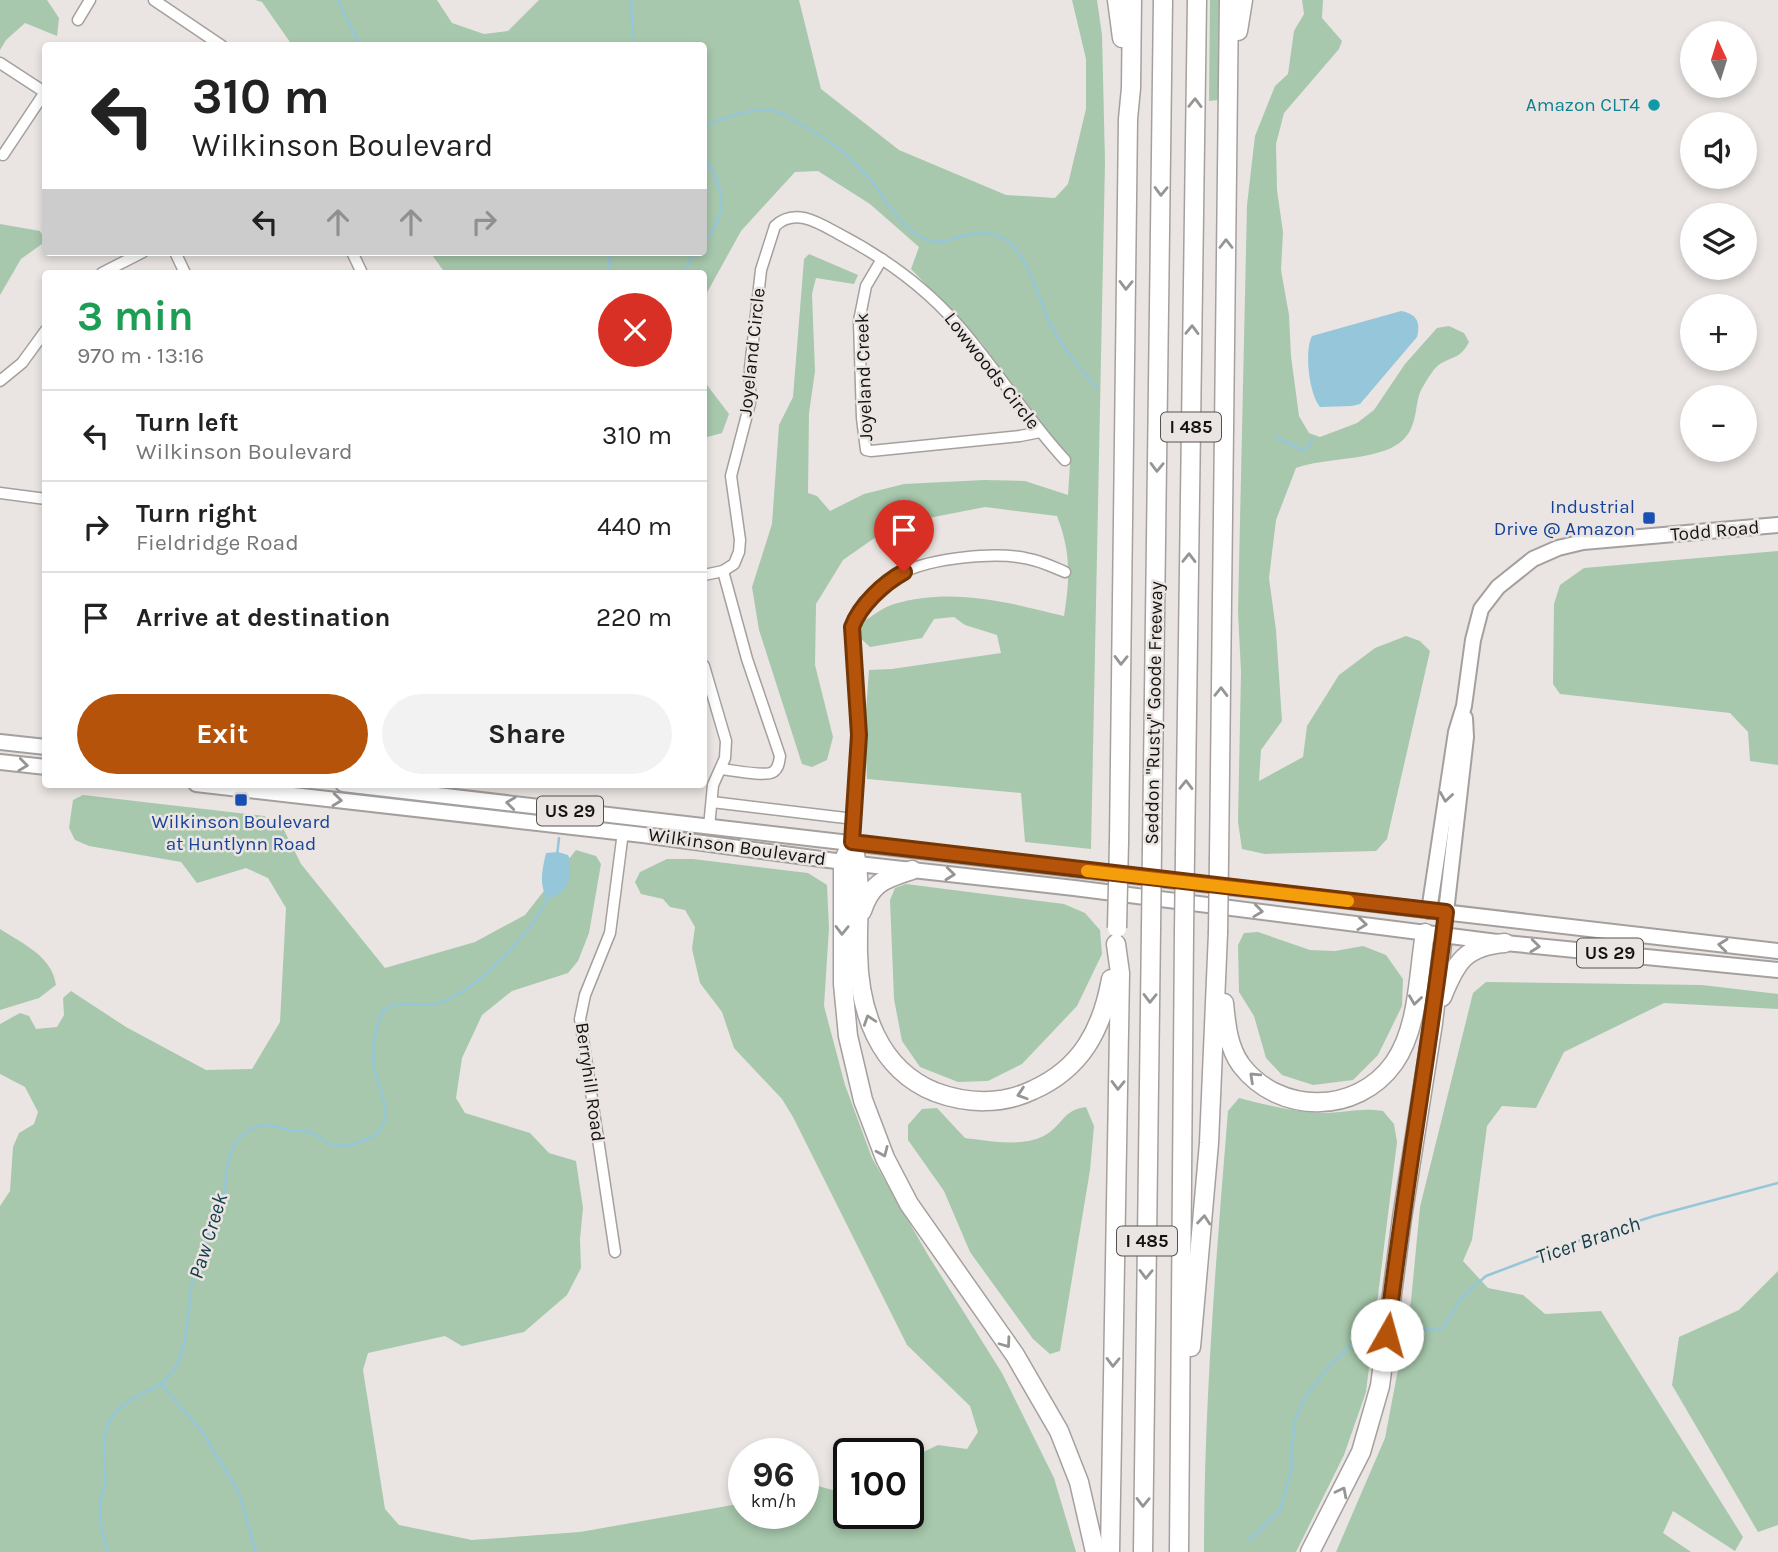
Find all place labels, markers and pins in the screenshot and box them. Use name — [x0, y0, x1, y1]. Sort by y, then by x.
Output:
place label: Amazon CLT4 — [1526, 94, 1640, 116]
marker: Amazon CLT4 — [1646, 97, 1662, 113]
place label: Industrial Drive @ Amazon — [1494, 496, 1635, 540]
pin — [874, 500, 934, 572]
marker: Industrial Drive @ Amazon — [1641, 510, 1657, 526]
marker: Wilkinson Boulevard at Huntlynn Road — [233, 792, 249, 808]
place label: Wilkinson Boulevard at Huntlynn Road — [151, 811, 331, 855]

